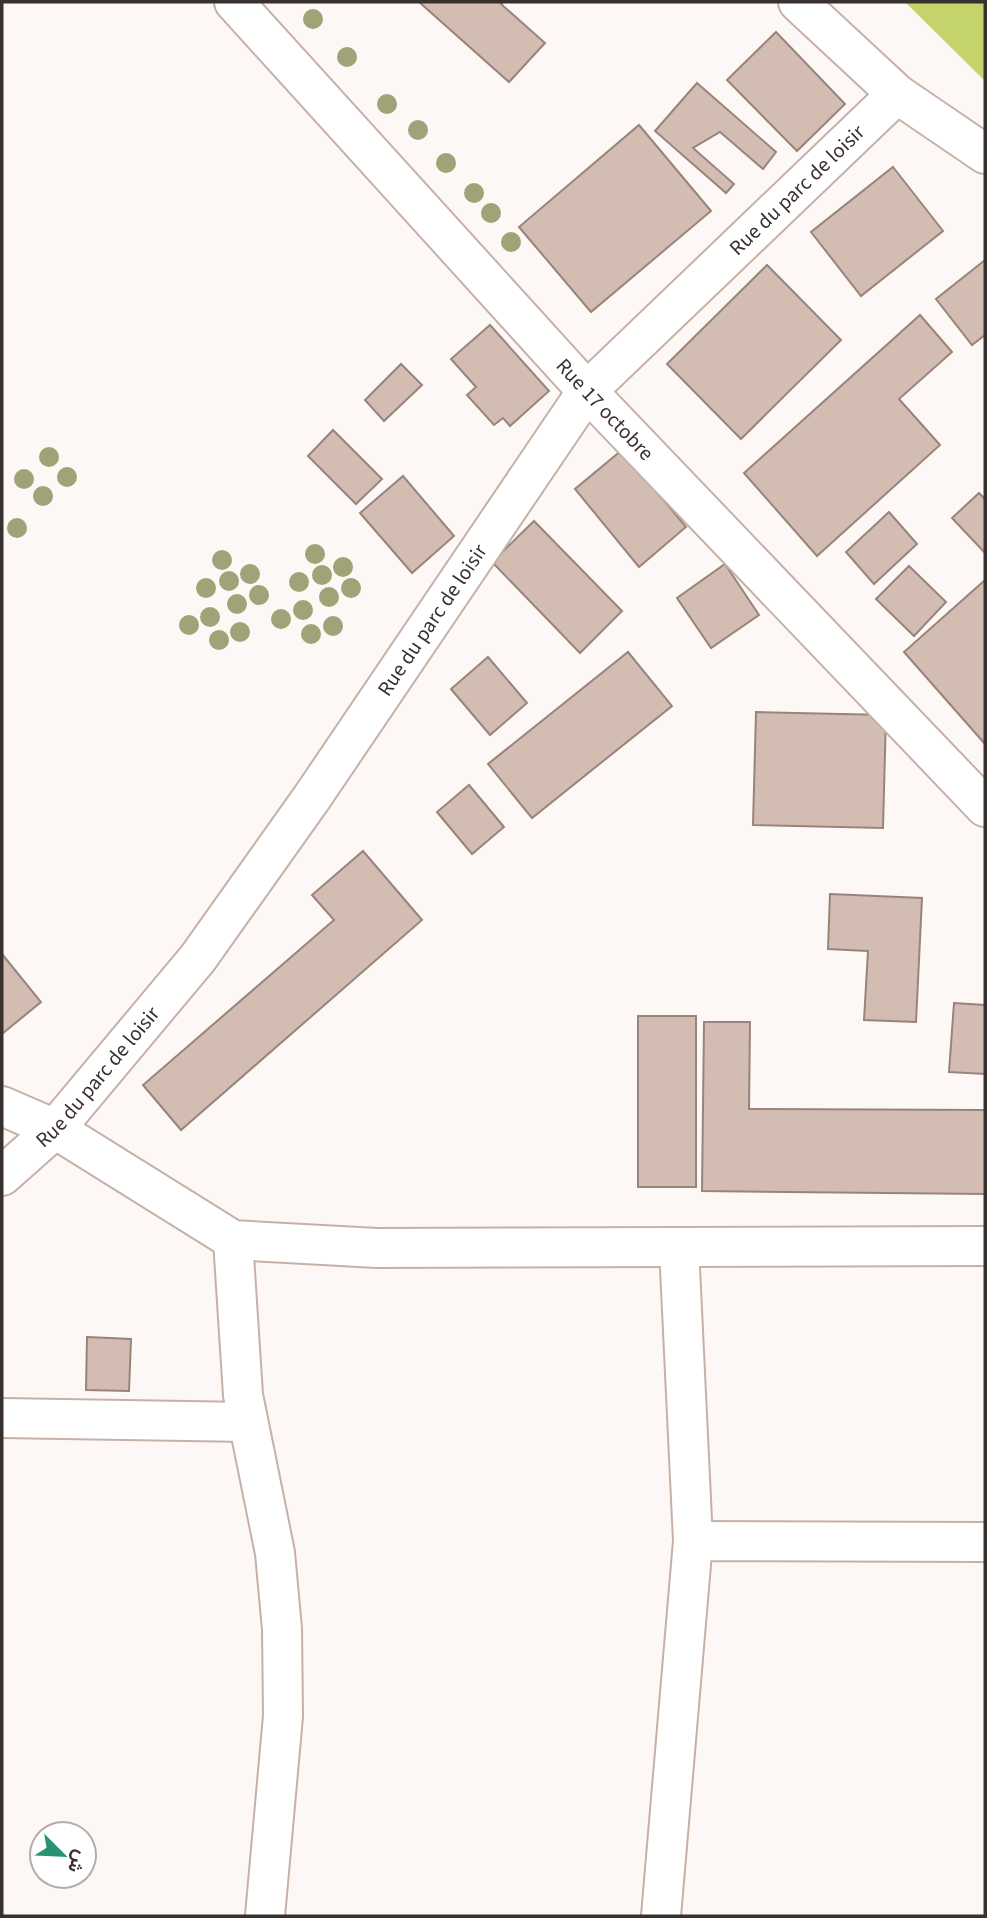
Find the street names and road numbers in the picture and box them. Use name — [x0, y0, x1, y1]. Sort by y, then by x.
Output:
street label: Rue du parc de loisir — [722, 117, 872, 262]
street label: Rue 17 octobre — [549, 351, 661, 467]
street label: Rue du parc de loisir — [370, 537, 495, 702]
street label: Rue du parc de loisir — [29, 999, 167, 1155]

